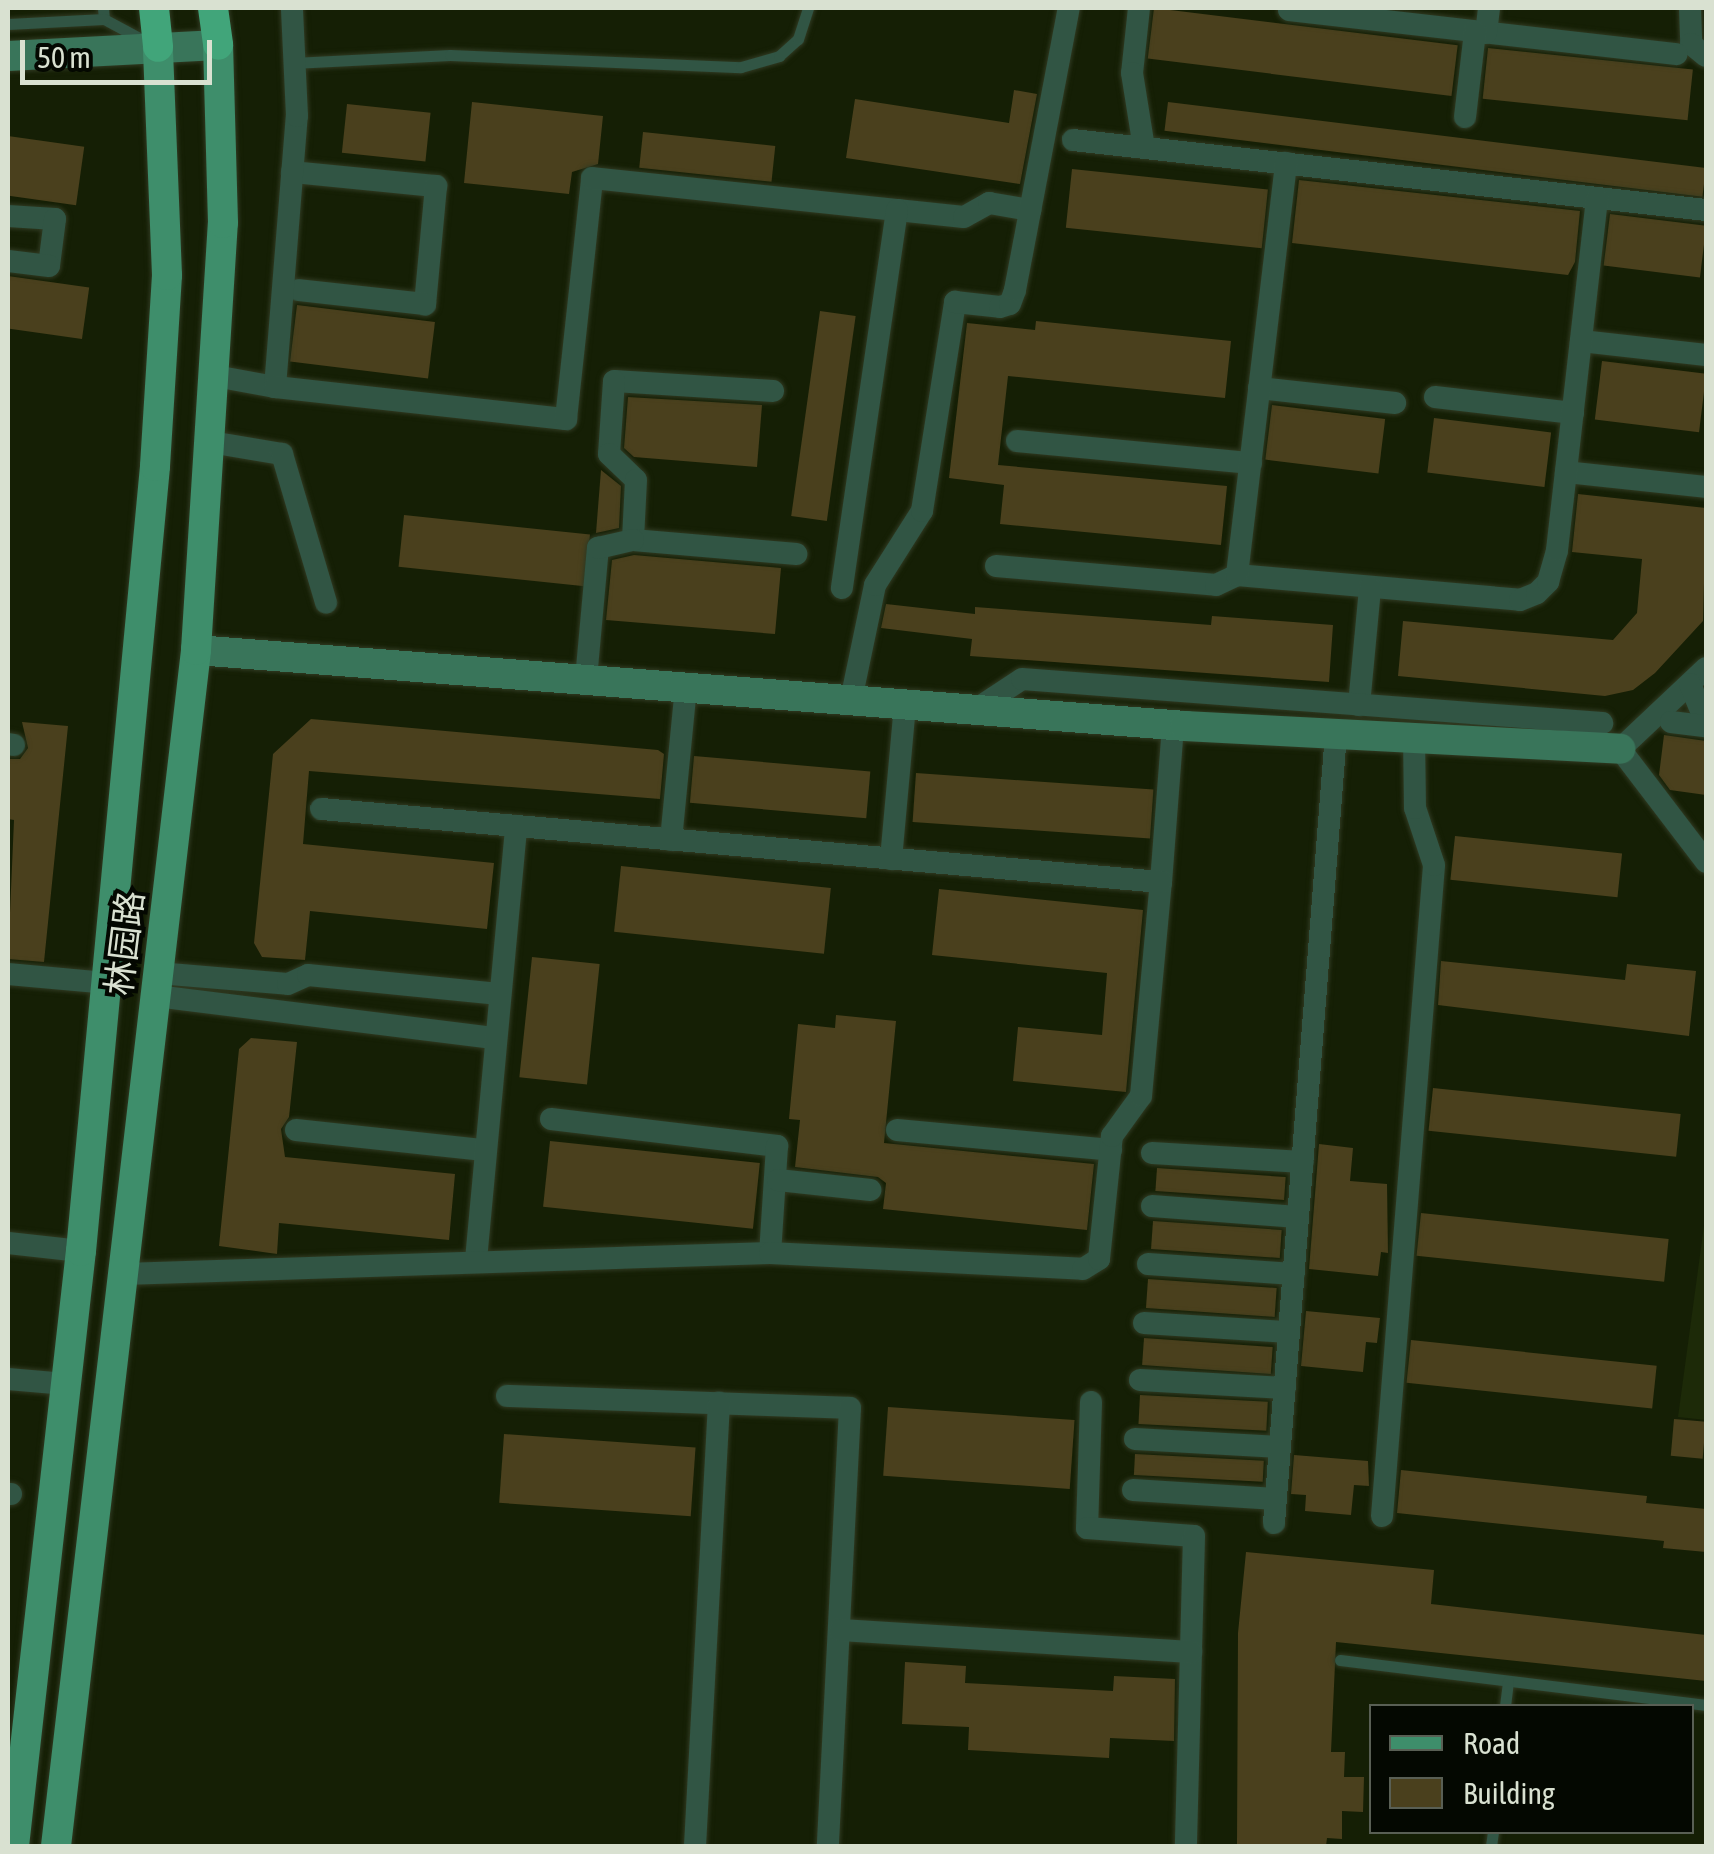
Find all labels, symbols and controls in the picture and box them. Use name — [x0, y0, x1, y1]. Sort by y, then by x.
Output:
scale bar — [25, 20, 218, 82]
text: 50 m — [37, 40, 91, 74]
street label: 林园路 — [97, 888, 151, 998]
legend — [1369, 1704, 1694, 1834]
text: Road — [1463, 1726, 1520, 1760]
text: Building — [1463, 1776, 1555, 1810]

